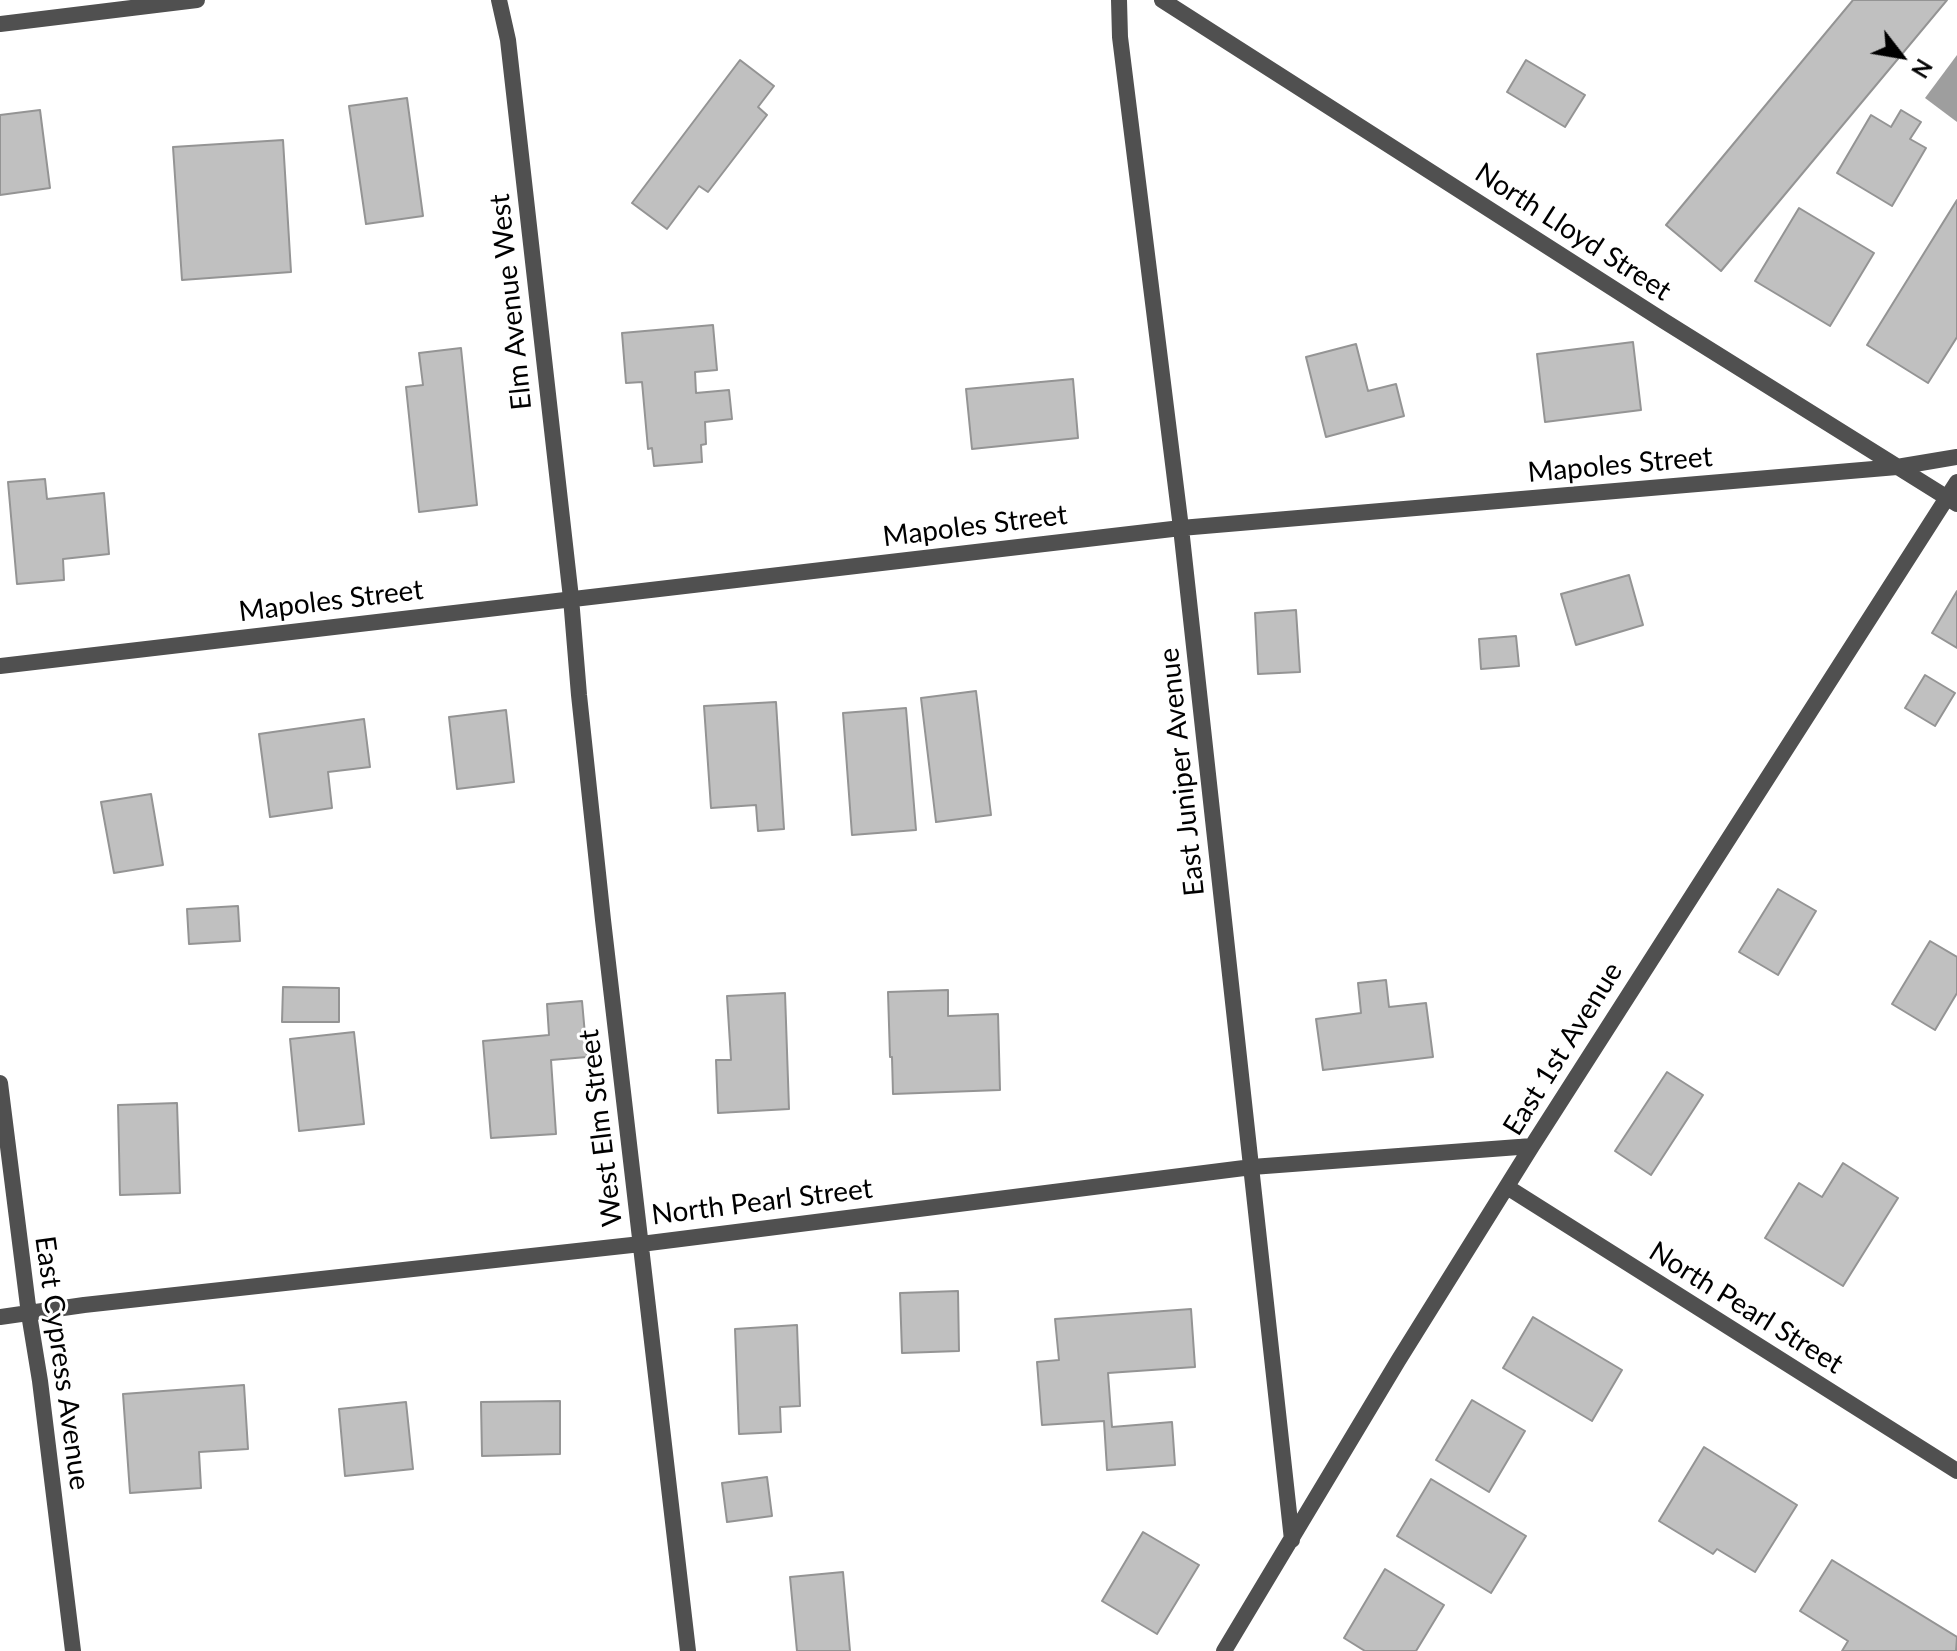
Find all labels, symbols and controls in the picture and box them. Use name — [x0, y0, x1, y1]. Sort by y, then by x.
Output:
north arrow — [1861, 16, 1941, 96]
text: N — [1906, 54, 1938, 83]
street label: North Lloyd Street — [1469, 156, 1677, 308]
street label: Elm Avenue West — [483, 192, 539, 412]
street label: Mapoles Street — [1526, 440, 1714, 490]
street label: Mapoles Street — [881, 498, 1069, 554]
street label: Mapoles Street — [237, 573, 425, 629]
street label: East Juniper Avenue — [1152, 646, 1212, 898]
street label: East 1st Avenue — [1496, 956, 1630, 1142]
street label: West Elm Street — [572, 1028, 630, 1228]
street label: North Pearl Street — [650, 1172, 874, 1232]
street label: East Cypress Avenue — [28, 1234, 96, 1492]
street label: North Pearl Street — [1643, 1235, 1849, 1381]

